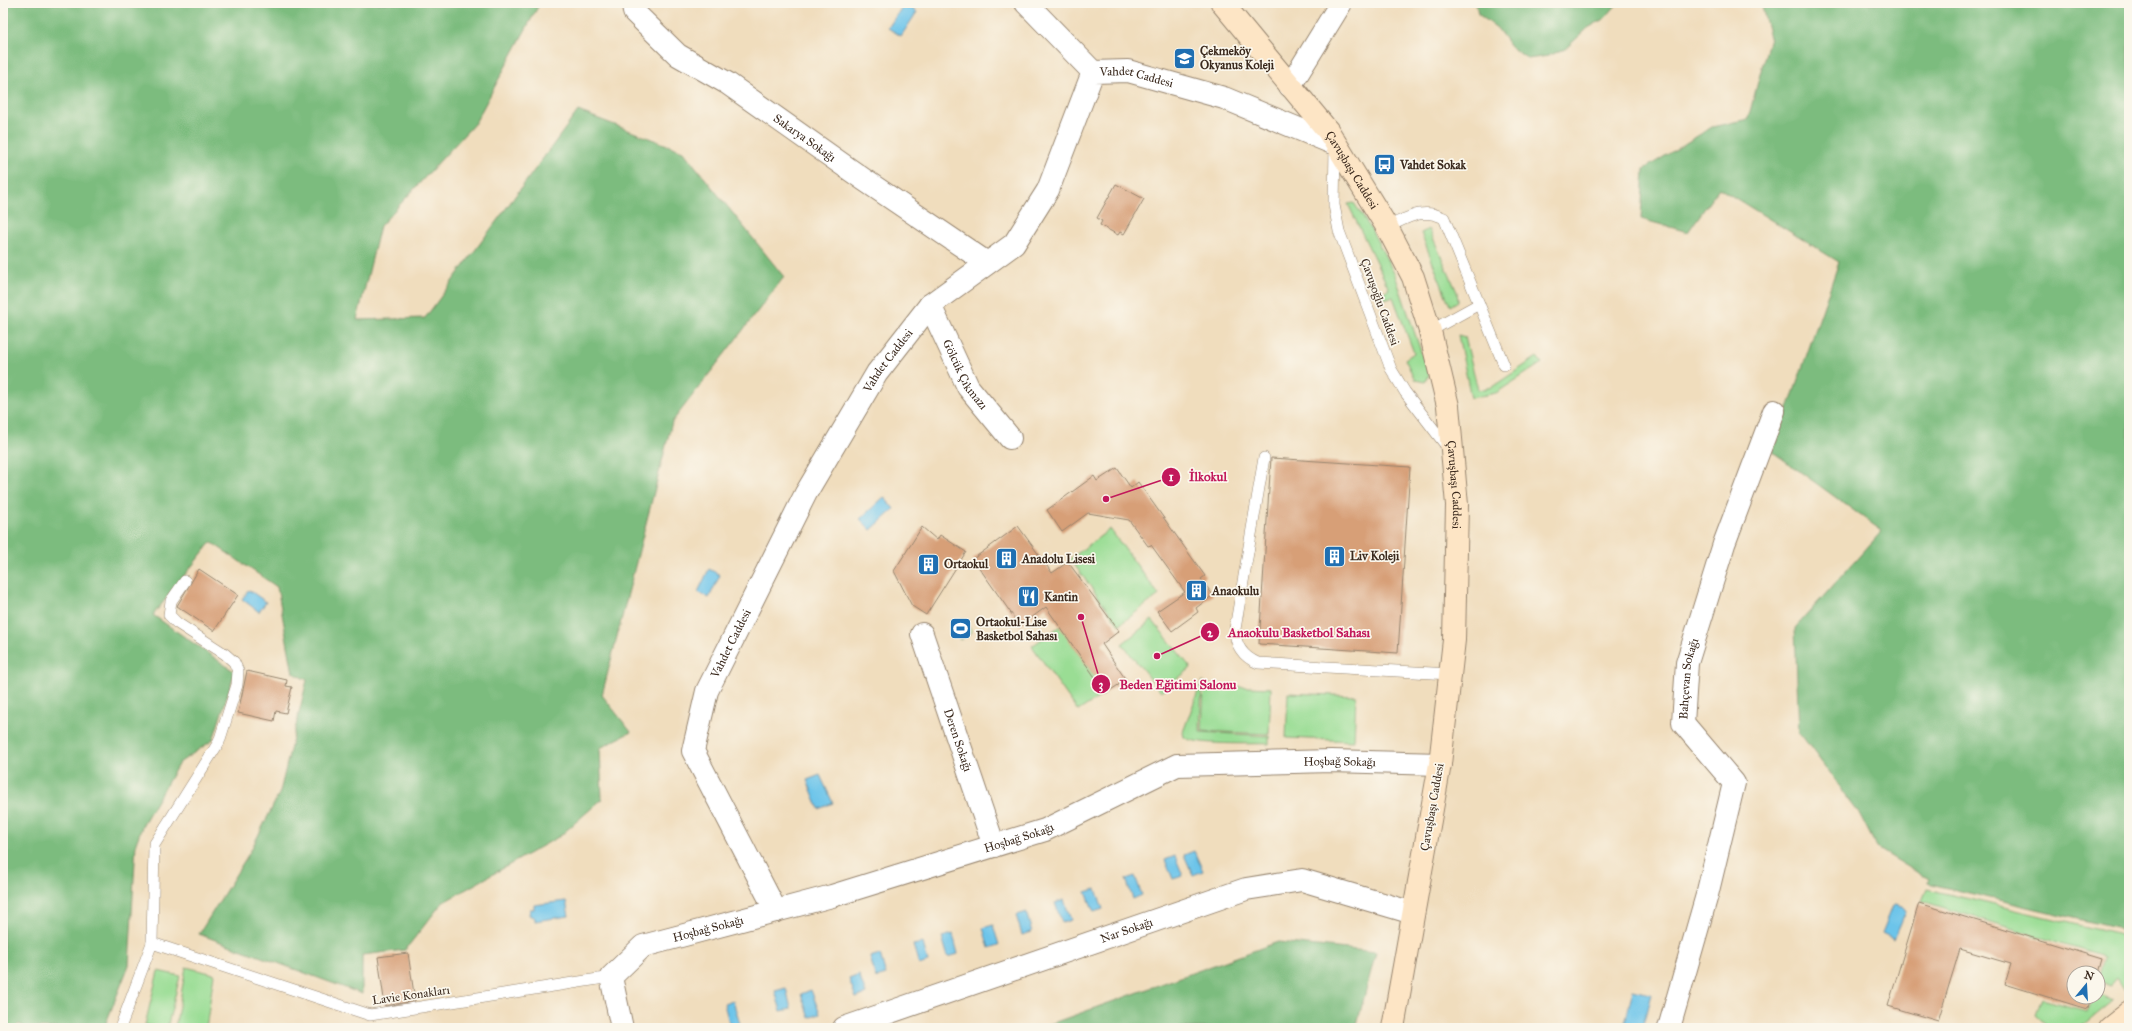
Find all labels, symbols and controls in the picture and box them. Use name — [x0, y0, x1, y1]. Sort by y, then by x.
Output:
place label: Çekmeköy Okyanus Koleji — [1200, 44, 1275, 73]
school or university icon: Çekmeköy Okyanus Koleji — [1172, 45, 1198, 71]
street label: Vahdet Caddesi — [1098, 64, 1176, 91]
street label: Sakarya Sokağı — [771, 111, 839, 165]
street label: Çavuşbaşı Caddesi — [1323, 128, 1382, 212]
bus stop icon: Vahdet Sokak — [1371, 152, 1397, 178]
place label: Vahdet Sokak — [1399, 158, 1467, 172]
street label: Çavuşoğlu Caddesi — [1357, 257, 1402, 348]
street label: Vahdet Caddesi — [860, 326, 916, 396]
street label: Gölcük Çıkmazı — [940, 337, 991, 413]
street label: Çavuşbaşı Caddesi — [1444, 440, 1464, 530]
callout: İlkokul — [1161, 464, 1235, 489]
text: İlkokul — [1189, 468, 1228, 485]
text: 1 — [1169, 470, 1174, 484]
building icon: Liv Koleji — [1321, 543, 1347, 569]
building icon: Anadolu Lisesi — [994, 546, 1020, 572]
place label: Liv Koleji — [1350, 549, 1400, 564]
building icon: Ortaokul — [915, 551, 941, 577]
place label: Anadolu Lisesi — [1021, 552, 1096, 566]
place label: Ortaokul — [944, 557, 989, 571]
building icon: Anaokulu — [1183, 578, 1209, 604]
restaurant icon: Kantin — [1016, 584, 1042, 610]
place label: Anaokulu — [1211, 584, 1260, 598]
place label: Kantin — [1044, 590, 1079, 604]
street label: Vahdet Caddesi — [707, 606, 754, 681]
place label: Ortaokul-Lise Basketbol Sahası — [976, 615, 1058, 643]
sports icon: Ortaokul-Lise Basketbol Sahası — [948, 616, 974, 642]
callout: Anaokulu Basketbol Sahası — [1200, 620, 1378, 645]
text: Anaokulu Basketbol Sahası — [1227, 625, 1370, 641]
text: 2 — [1207, 626, 1214, 640]
street label: Bahçevan Sokağı — [1676, 636, 1702, 720]
callout: Beden Eğitimi Salonu — [1091, 672, 1244, 697]
text: Beden Eğitimi Salonu — [1119, 677, 1237, 693]
text: 3 — [1099, 678, 1104, 693]
street label: Deren Sokağı — [941, 707, 975, 774]
street label: Hoşbağ Sokağı — [1303, 754, 1377, 770]
street label: Çavuşbaşı Caddesi — [1417, 761, 1447, 852]
street label: Hoşbağ Sokağı — [982, 819, 1057, 855]
street label: Hoşbağ Sokağı — [671, 913, 746, 945]
street label: Nar Sokağı — [1098, 915, 1155, 946]
north arrow — [2066, 965, 2106, 1005]
text: N — [2082, 968, 2096, 984]
street label: Lavie Konakları — [371, 983, 451, 1007]

